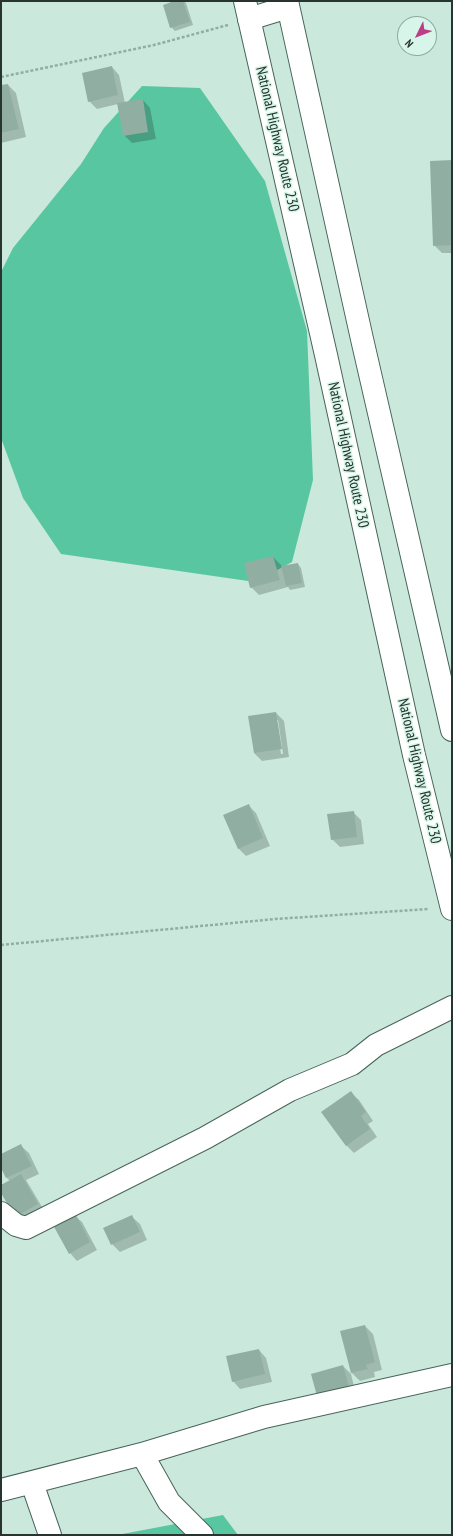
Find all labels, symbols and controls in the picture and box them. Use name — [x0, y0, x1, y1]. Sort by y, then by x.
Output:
north arrow — [397, 16, 437, 56]
text: N — [402, 37, 416, 50]
street label: National Highway Route 230 — [252, 65, 302, 213]
street label: National Highway Route 230 — [324, 381, 372, 529]
street label: National Highway Route 230 — [394, 697, 444, 845]

